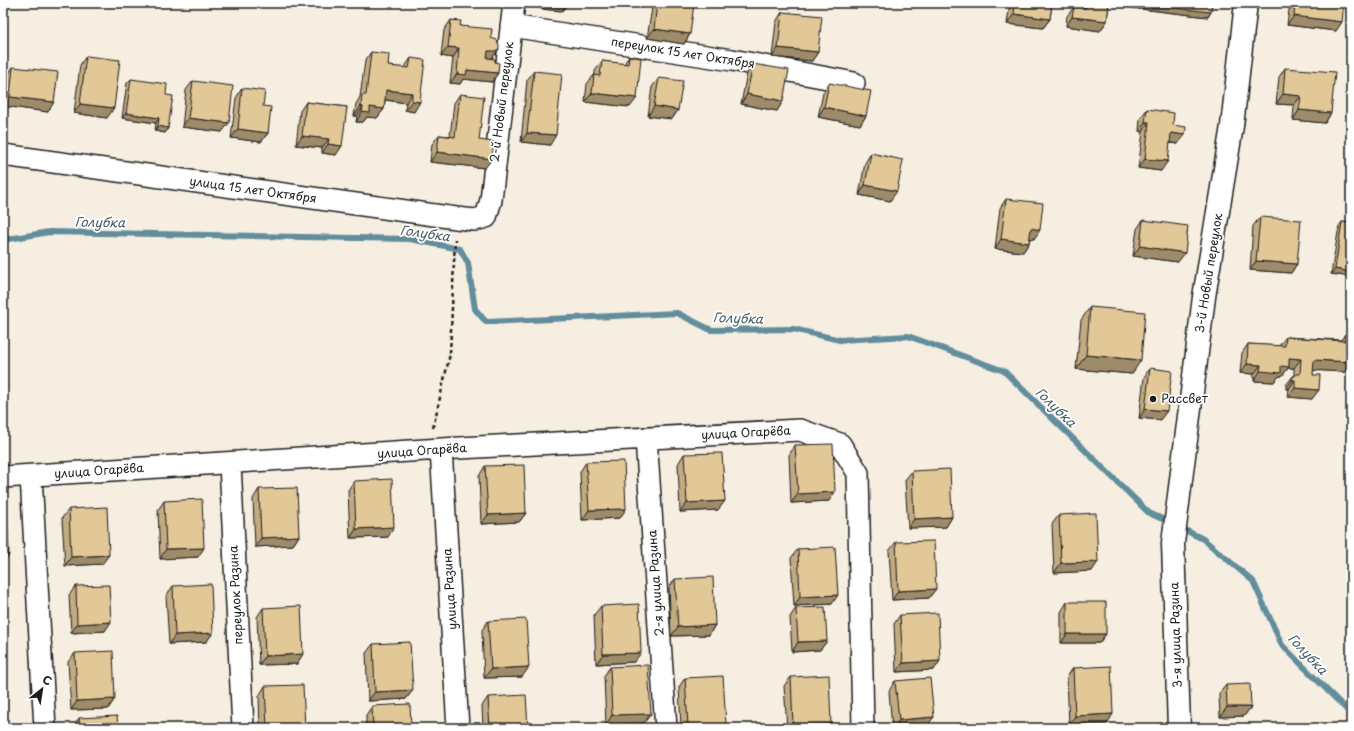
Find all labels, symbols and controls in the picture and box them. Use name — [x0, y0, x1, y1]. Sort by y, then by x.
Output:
street label: переулок 15 лет Октября — [610, 32, 756, 72]
street label: 2-й Новый переулок — [485, 40, 517, 163]
street label: улица 15 лет Октября — [188, 171, 318, 207]
street label: 3-й Новый переулок — [1190, 211, 1227, 334]
water label: Голубка — [75, 212, 126, 231]
water label: Голубка — [399, 220, 452, 246]
water label: Голубка — [713, 307, 764, 328]
water label: Голубка — [1032, 382, 1082, 432]
place label: Рассвет — [1161, 389, 1208, 407]
marker: Рассвет — [1148, 394, 1158, 404]
street label: улица Огарёва — [701, 421, 792, 443]
street label: улица Огарёва — [377, 438, 468, 462]
street label: улица Огарёва — [54, 458, 145, 482]
street label: 2-я улица Разина — [642, 529, 668, 637]
street label: переулок Разина — [223, 544, 247, 645]
street label: улица Разина — [437, 547, 461, 631]
street label: 3-я улица Разина — [1164, 581, 1186, 688]
water label: Голубка — [1284, 629, 1333, 679]
north arrow — [22, 669, 62, 709]
text: С — [39, 670, 55, 689]

